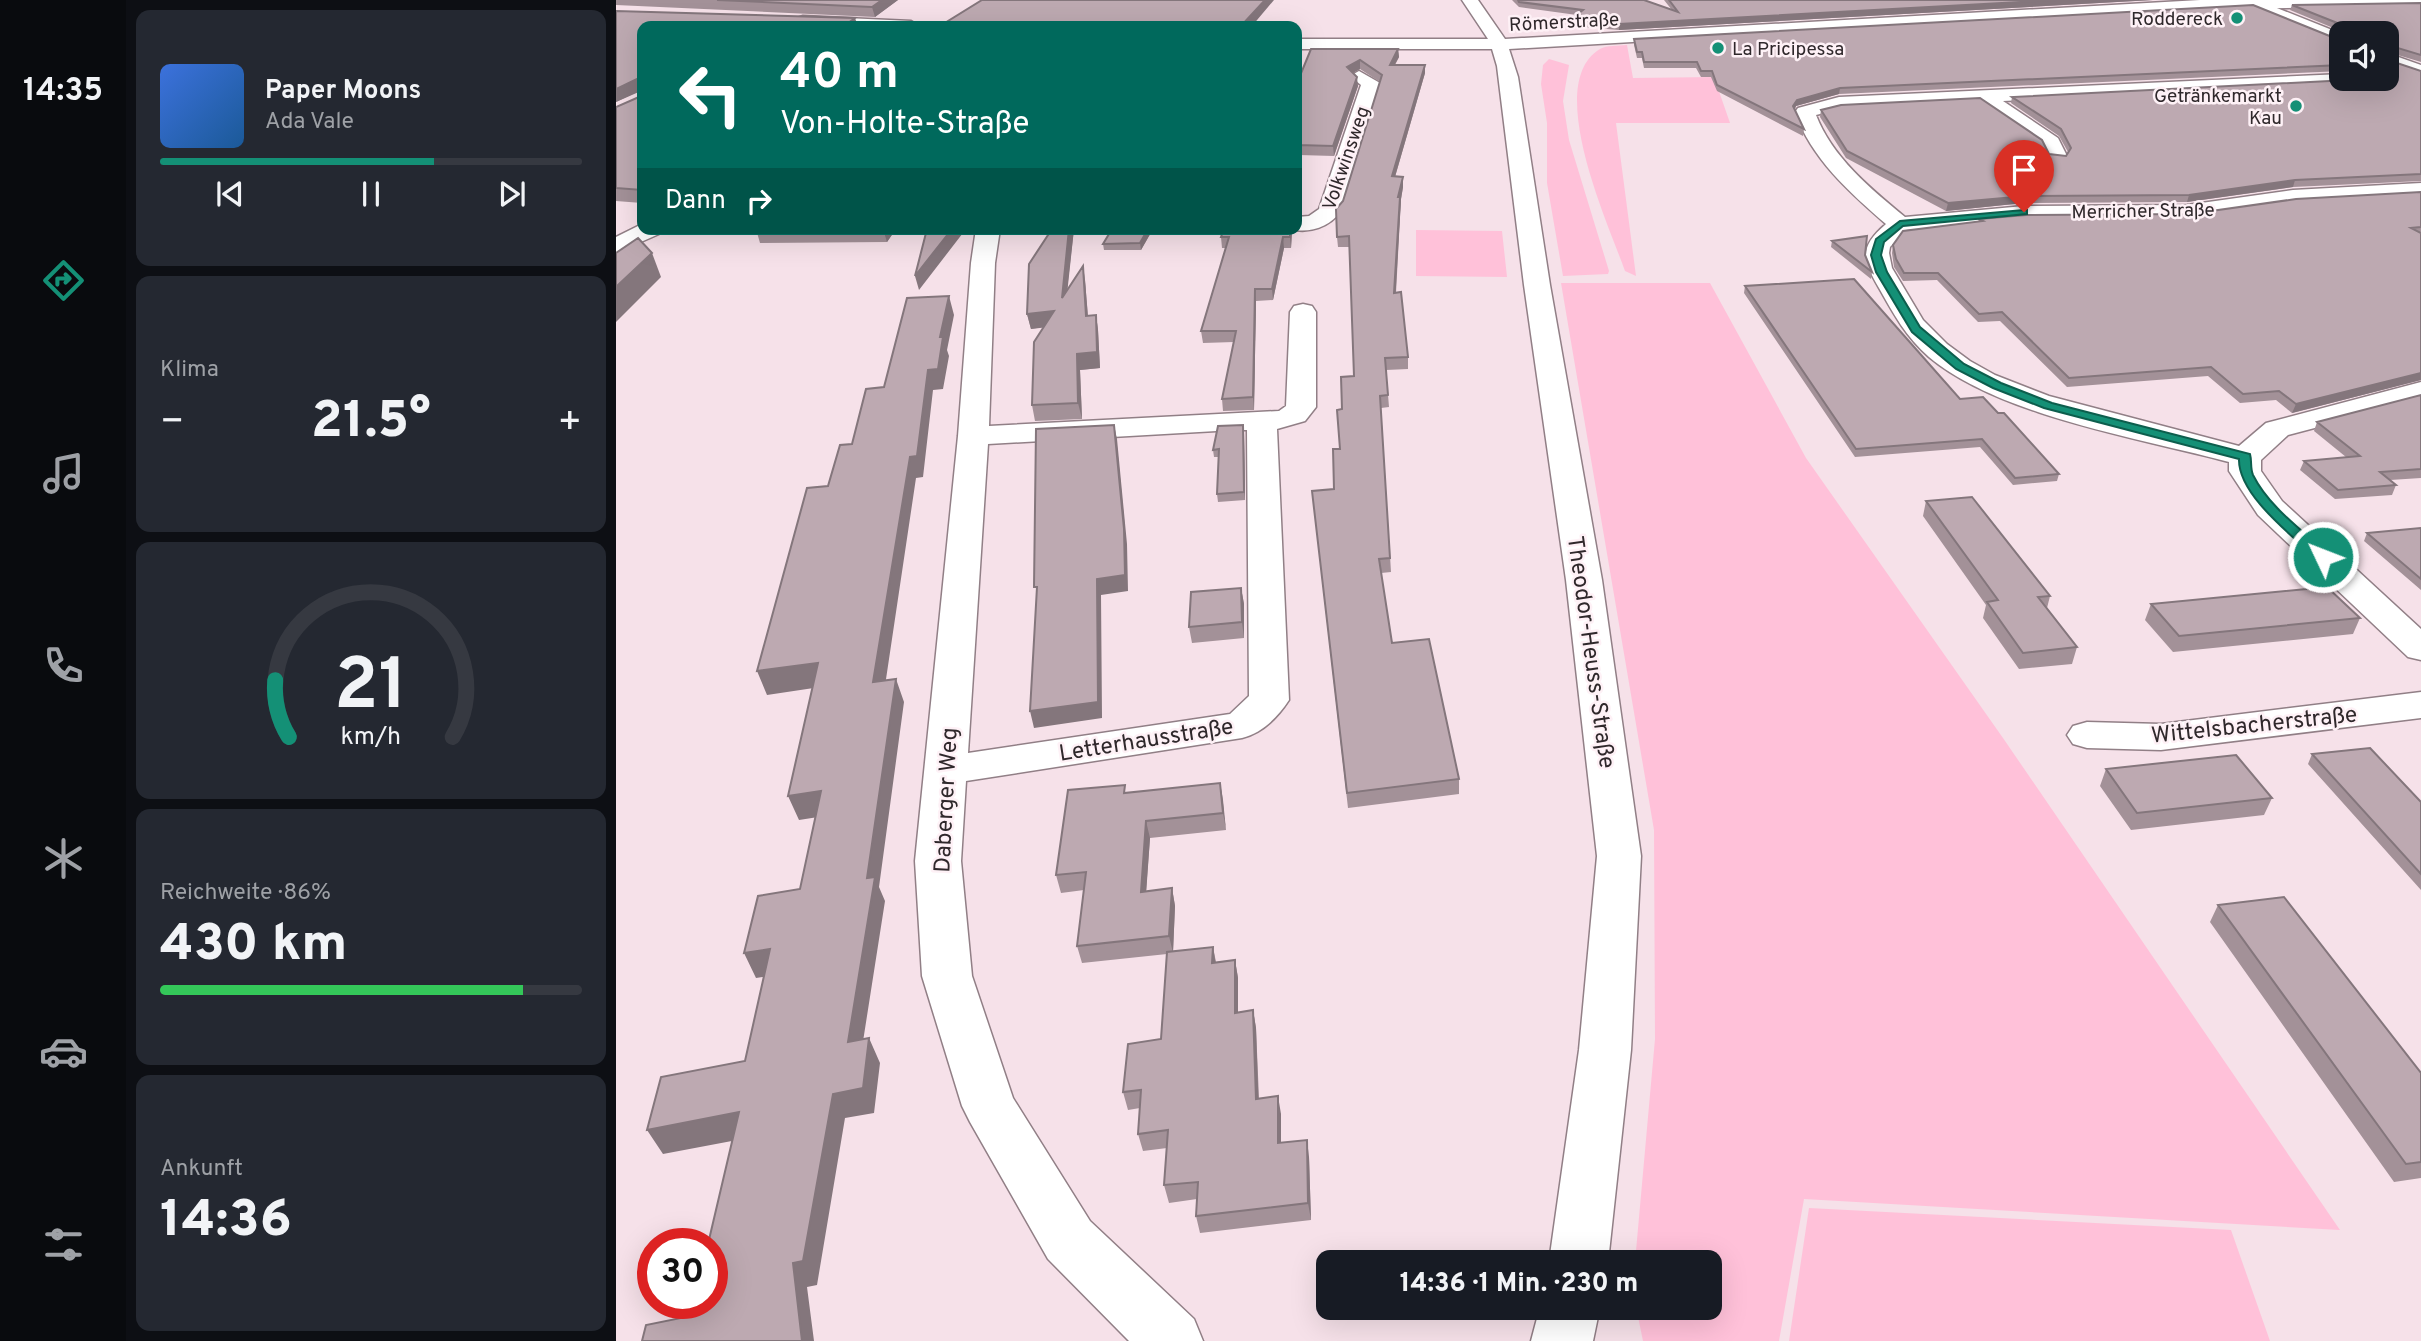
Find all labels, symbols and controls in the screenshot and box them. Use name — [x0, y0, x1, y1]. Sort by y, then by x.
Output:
street label: Römerstraße — [1508, 8, 1620, 38]
place label: Roddereck — [2131, 8, 2223, 32]
marker: Roddereck — [2229, 10, 2245, 26]
map controls — [2329, 21, 2399, 91]
button: sound — [2329, 21, 2399, 91]
place label: La Pricipessa — [1732, 38, 1844, 62]
marker: La Pricipessa — [1710, 40, 1726, 56]
text: 40 m — [780, 44, 899, 106]
icon: left — [665, 49, 756, 140]
text: 14:35 — [23, 72, 103, 112]
text: Paper Moons — [265, 75, 421, 108]
place label: Getränkemarkt Kau — [2154, 85, 2282, 131]
marker: Getränkemarkt Kau — [2288, 98, 2304, 114]
street label: Volkwinsweg — [1318, 103, 1376, 214]
text: Von-Holte-Straße — [780, 105, 1030, 145]
text: Ada Vale — [265, 108, 354, 137]
pin — [1994, 140, 2054, 212]
icon: arrive — [2005, 151, 2043, 189]
icon: previous — [211, 175, 249, 213]
icon: pause — [352, 175, 390, 213]
icon: next — [493, 175, 531, 213]
icon: right — [740, 182, 778, 220]
text: Dann — [665, 185, 726, 218]
street label: Merricher Straße — [2071, 199, 2215, 225]
icon: directions — [39, 256, 88, 305]
text: Klima — [160, 356, 219, 385]
text: 21.5° — [311, 390, 431, 456]
text: − — [160, 399, 185, 448]
text: + — [557, 399, 582, 448]
icon: music — [39, 449, 88, 498]
position arrow — [2286, 520, 2360, 594]
street label: Theodor-Heuss-Straße — [1559, 534, 1620, 771]
icon: phone — [39, 641, 88, 690]
text: 21 — [334, 643, 408, 735]
street label: Wittelsbacherstraße — [2150, 701, 2359, 752]
street label: Letterhausstraße — [1057, 713, 1236, 770]
text: km/h — [341, 721, 401, 753]
street label: Daberger Weg — [929, 727, 966, 874]
icon: climate — [39, 834, 88, 883]
text: Reichweite · 86% — [160, 879, 331, 908]
text: 430 km — [160, 913, 347, 979]
icon: car — [39, 1027, 88, 1076]
text: Ankunft — [160, 1155, 243, 1184]
text: 14:36 — [160, 1189, 292, 1255]
icon: filters — [39, 1220, 88, 1269]
speed limit sign: 30 — [637, 1228, 728, 1319]
text: 14:36 · 1 Min. · 230 m — [1400, 1268, 1638, 1301]

